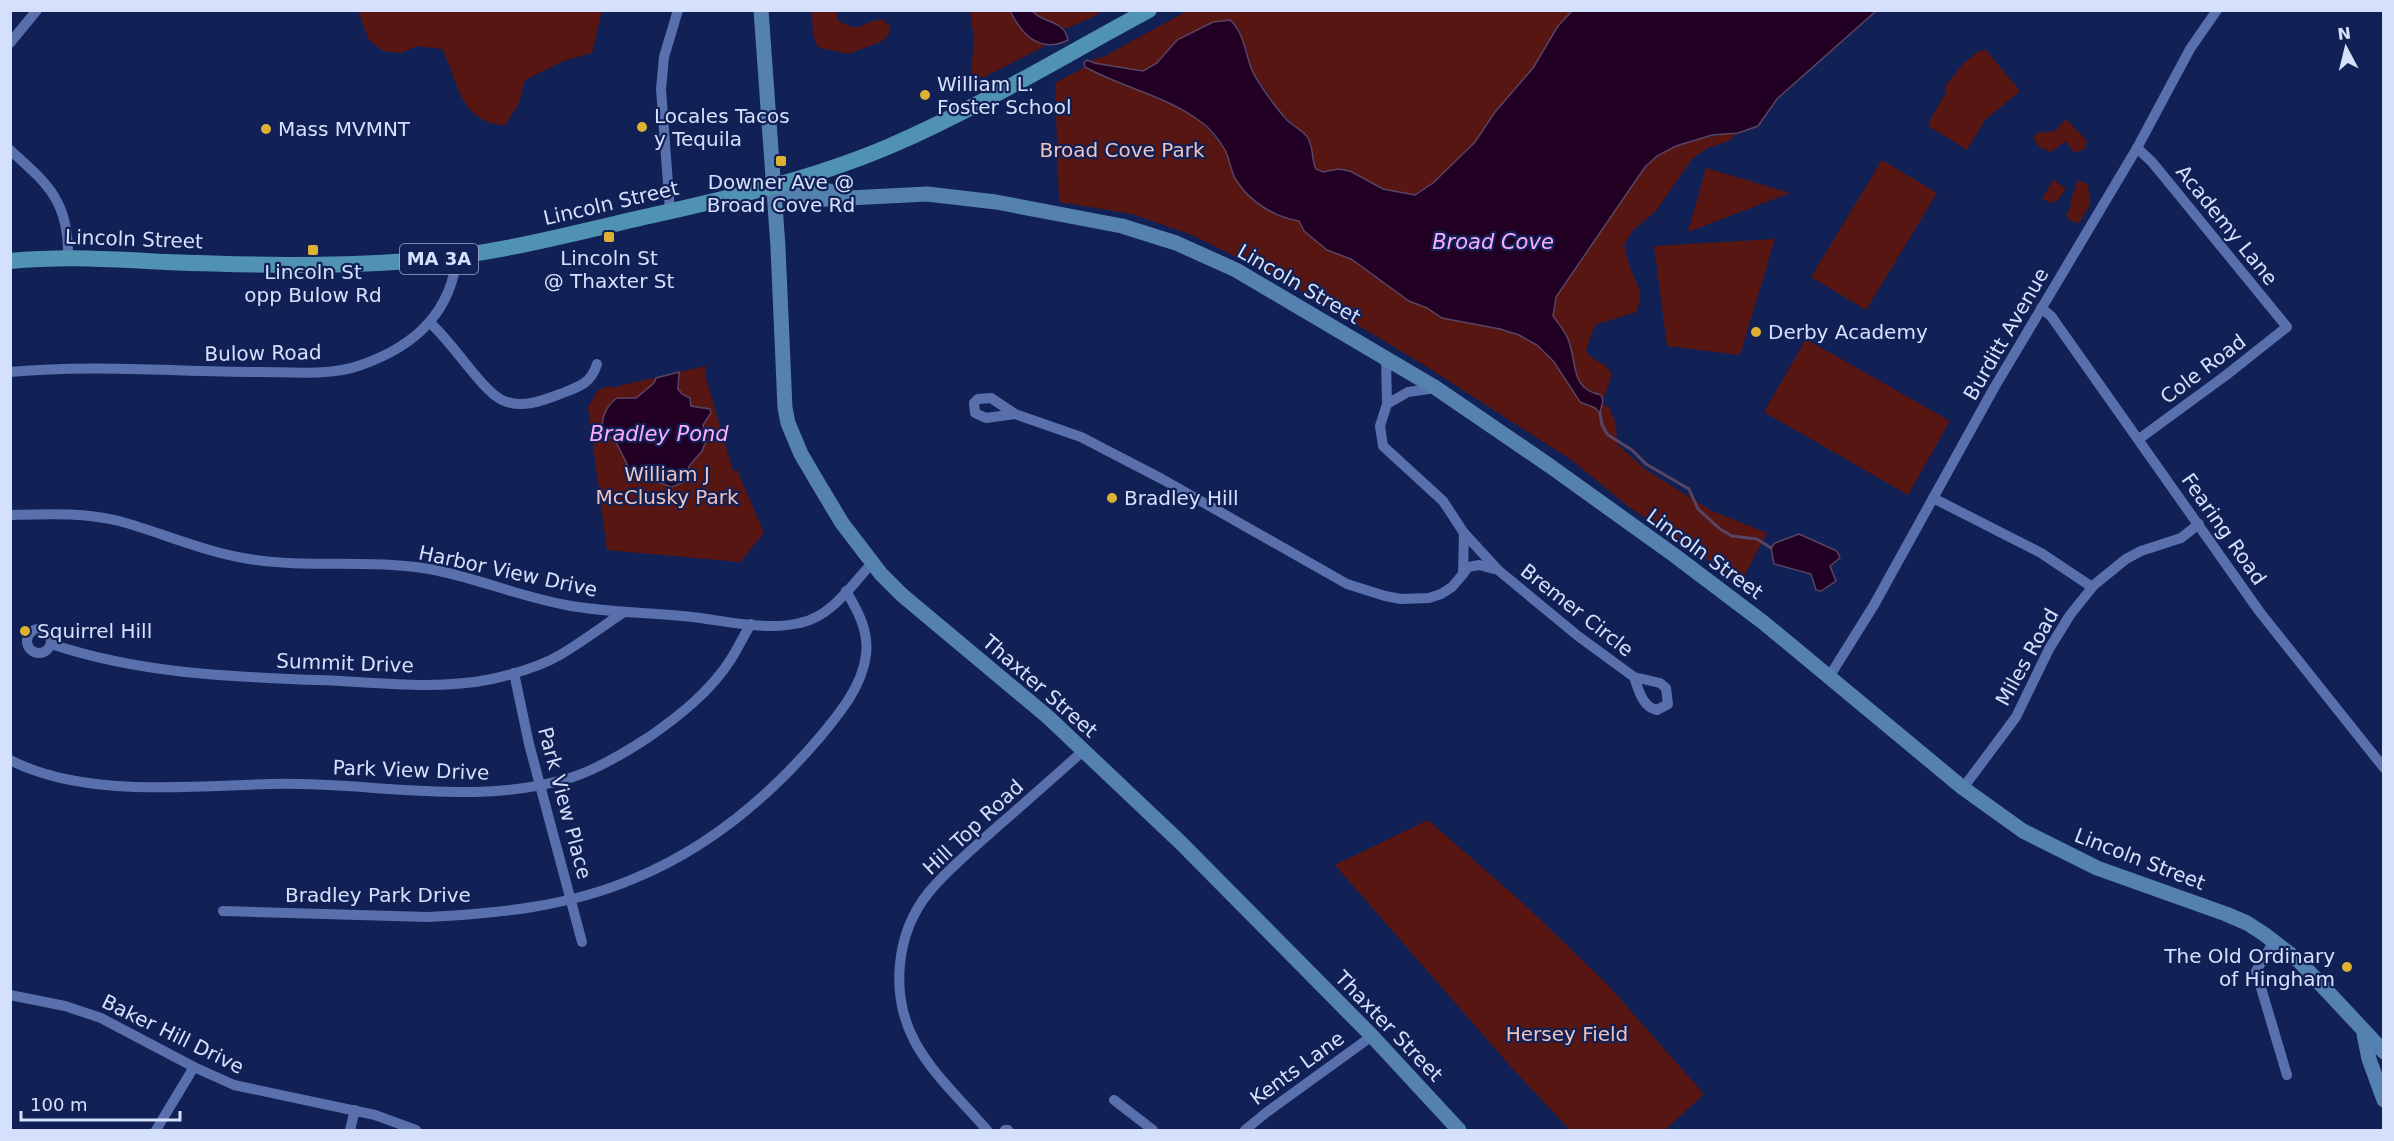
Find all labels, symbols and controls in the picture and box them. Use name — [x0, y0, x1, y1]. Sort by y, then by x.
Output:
north arrow — [2316, 18, 2376, 78]
text: N — [2336, 23, 2352, 44]
place label: William L. Foster School — [937, 72, 1072, 119]
marker: William L. Foster School — [918, 88, 932, 102]
place label: Locales Tacos y Tequila — [654, 104, 790, 151]
place label: Mass MVMNT — [278, 117, 411, 141]
marker: Locales Tacos y Tequila — [635, 120, 649, 134]
marker: Mass MVMNT — [259, 122, 273, 136]
park label: Broad Cove Park — [1040, 138, 1205, 162]
marker: Downer Ave @ Broad Cove Rd — [774, 154, 788, 168]
street label: Academy Lane — [2171, 160, 2283, 290]
place label: Downer Ave @ Broad Cove Rd — [707, 170, 855, 217]
street label: Lincoln Street — [541, 176, 681, 230]
street label: Lincoln Street — [65, 225, 204, 253]
marker: Lincoln St @ Thaxter St — [602, 230, 616, 244]
water label: Broad Cove — [1432, 230, 1554, 254]
street label: Lincoln Street — [1233, 239, 1365, 329]
marker: Lincoln St opp Bulow Rd — [306, 243, 320, 257]
road number: MA 3A — [400, 244, 478, 274]
place label: Lincoln St @ Thaxter St — [544, 246, 674, 293]
place label: Lincoln St opp Bulow Rd — [244, 260, 382, 307]
street label: Burditt Avenue — [1958, 264, 2054, 404]
place label: Derby Academy — [1768, 320, 1928, 344]
marker: Derby Academy — [1749, 325, 1763, 339]
street label: Cole Road — [2156, 329, 2250, 409]
street label: Bulow Road — [204, 340, 322, 366]
water label: Bradley Pond — [589, 422, 729, 446]
park label: William J McClusky Park — [595, 462, 739, 509]
street label: Fearing Road — [2177, 469, 2271, 589]
place label: Bradley Hill — [1124, 486, 1239, 510]
marker: Bradley Hill — [1105, 491, 1119, 505]
street label: Lincoln Street — [1642, 504, 1768, 604]
street label: Harbor View Drive — [416, 540, 600, 602]
street label: Bremer Circle — [1516, 559, 1638, 661]
street label: Miles Road — [1990, 604, 2064, 710]
place label: Squirrel Hill — [37, 619, 152, 643]
marker: Squirrel Hill — [18, 624, 32, 638]
street label: Thaxter Street — [977, 629, 1103, 743]
street label: Summit Drive — [276, 649, 414, 677]
street label: Park View Place — [533, 724, 597, 882]
street label: Park View Drive — [332, 755, 490, 785]
street label: Hill Top Road — [918, 774, 1028, 880]
street label: Lincoln Street — [2071, 823, 2209, 895]
street label: Bradley Park Drive — [285, 883, 471, 907]
place label: The Old Ordinary of Hingham — [2163, 944, 2335, 991]
marker: The Old Ordinary of Hingham — [2340, 960, 2354, 974]
street label: Thaxter Street — [1329, 965, 1448, 1086]
street label: Baker Hill Drive — [98, 989, 248, 1079]
park label: Hersey Field — [1506, 1022, 1628, 1046]
street label: Kents Lane — [1245, 1026, 1349, 1110]
scale bar — [21, 1084, 180, 1122]
text: 100 m — [30, 1094, 88, 1115]

